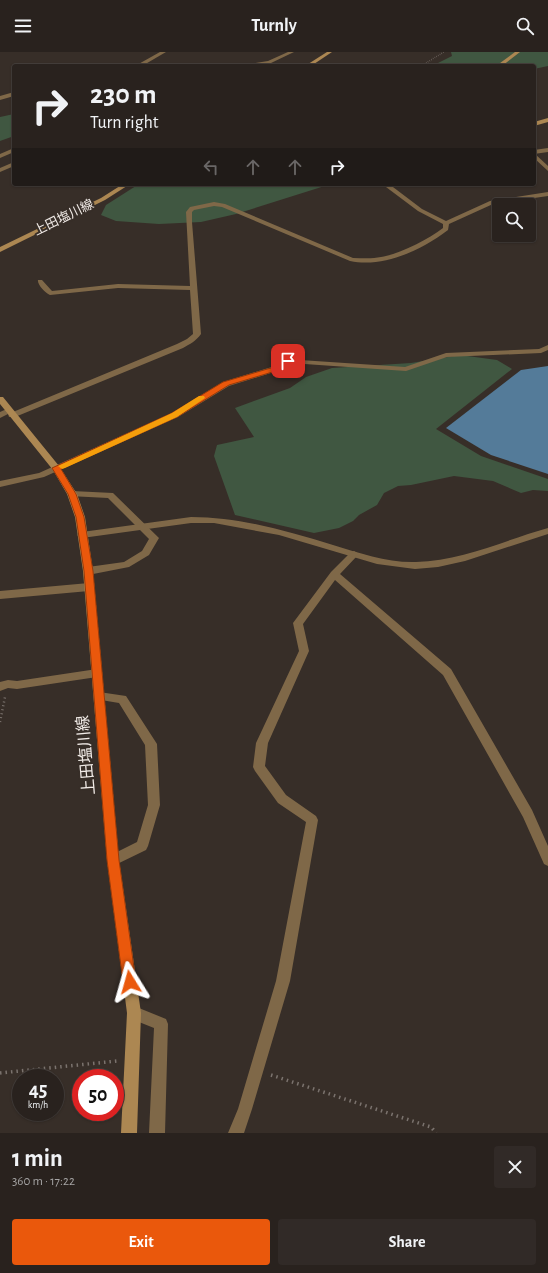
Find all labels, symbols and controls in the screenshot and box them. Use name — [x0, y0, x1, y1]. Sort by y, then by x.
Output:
icon: menu — [12, 15, 34, 37]
icon: search — [514, 15, 536, 37]
text: Turnly — [251, 17, 297, 35]
icon: right — [24, 80, 76, 132]
text: 230 m — [90, 81, 157, 109]
text: Turn right — [90, 114, 159, 132]
icon: left — [200, 156, 222, 178]
icon: ahead — [242, 156, 264, 178]
icon: ahead — [284, 156, 306, 178]
icon: right — [326, 156, 348, 178]
street label: 上田塩川線 — [31, 196, 96, 238]
map controls — [492, 198, 536, 242]
button: search — [492, 198, 536, 242]
pin — [271, 344, 305, 378]
icon: arrive — [277, 350, 299, 372]
street label: 上田塩川線 — [74, 714, 97, 796]
position arrow — [109, 961, 151, 1003]
speed limit sign: 50 — [72, 1069, 124, 1121]
text: 45 — [29, 1080, 47, 1100]
text: km/h — [28, 1100, 48, 1110]
button: close — [494, 1146, 536, 1188]
text: 1 min — [12, 1147, 63, 1171]
text: 360 m · 17:22 — [12, 1175, 75, 1188]
button: Exit — [12, 1219, 270, 1265]
button: Share — [278, 1219, 536, 1265]

